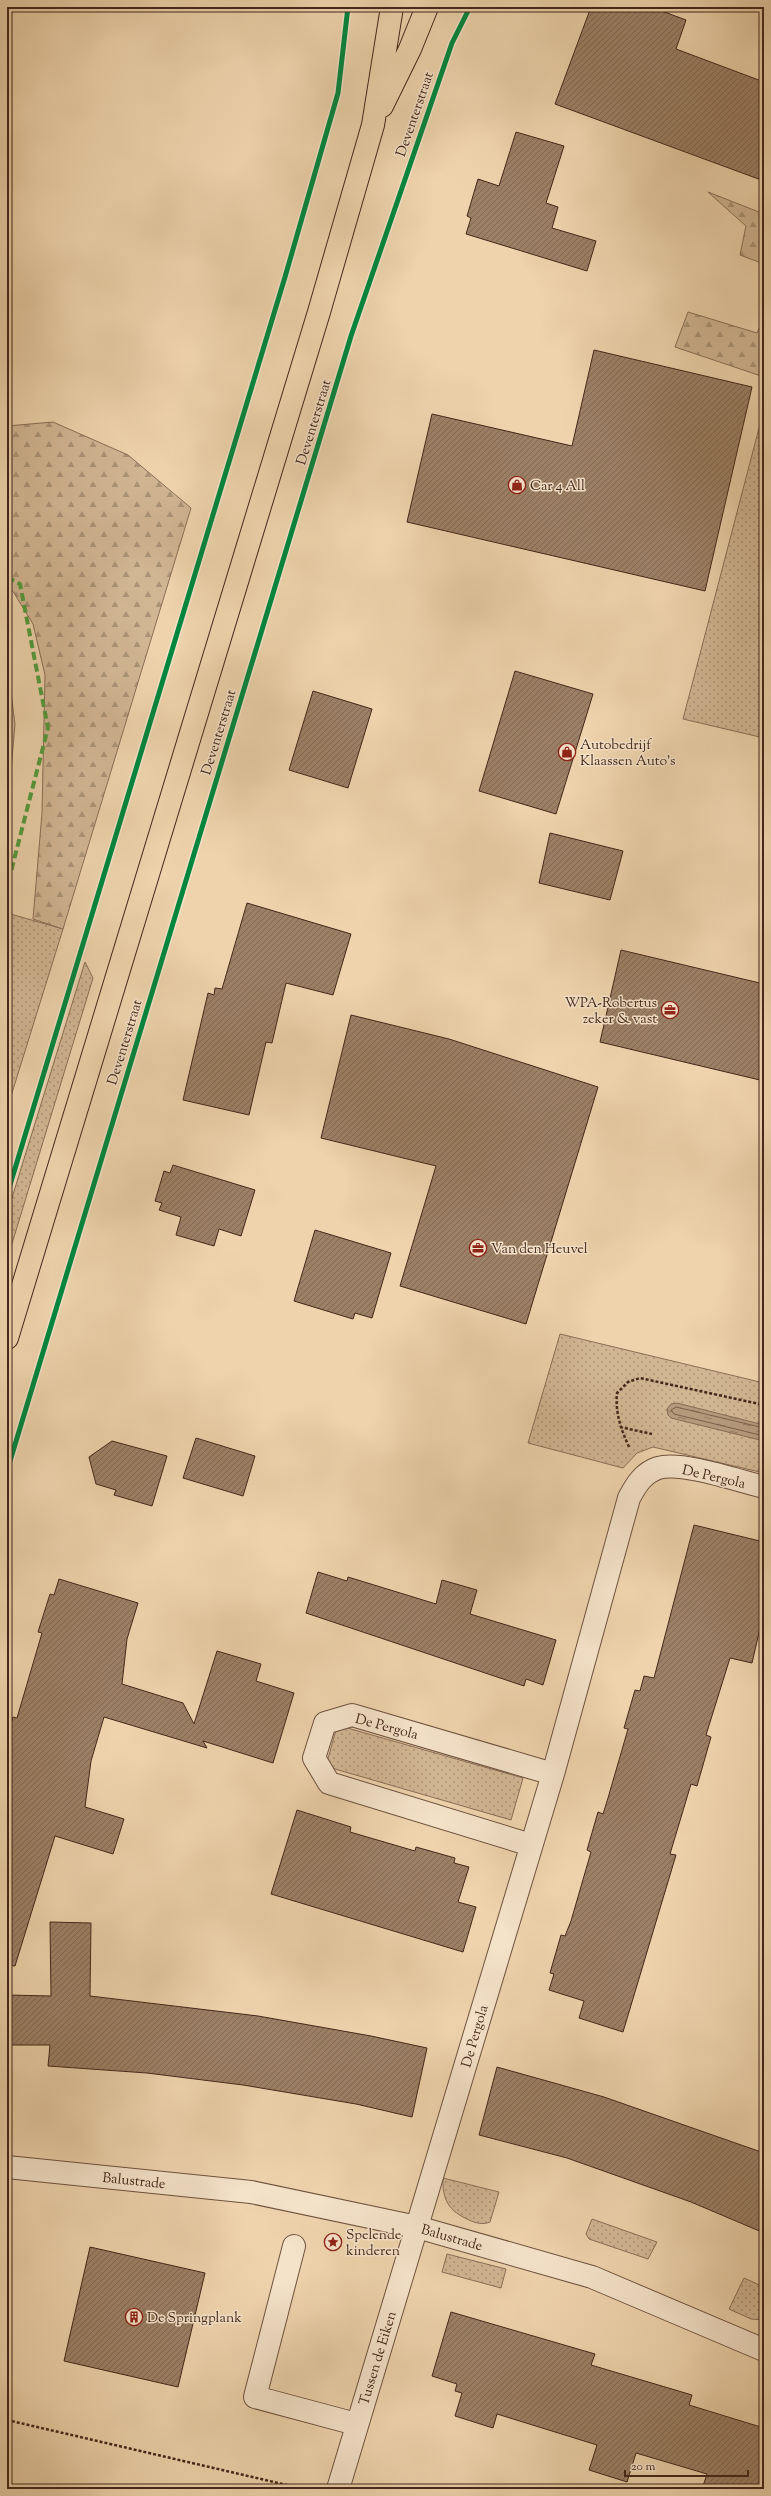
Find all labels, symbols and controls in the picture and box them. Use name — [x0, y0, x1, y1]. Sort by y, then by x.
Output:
street label: Deventerstraat — [392, 69, 440, 160]
street label: Deventerstraat — [292, 377, 337, 468]
shop icon: Car 4 All — [507, 475, 527, 495]
place label: Car 4 All — [530, 477, 585, 497]
street label: Deventerstraat — [197, 687, 242, 778]
place label: Autobedrijf Klaassen Auto's — [580, 736, 676, 772]
shop icon: Autobedrijf Klaassen Auto's — [557, 742, 577, 762]
place label: WPA-Robertus zeker & vast — [564, 994, 657, 1030]
street label: Deventerstraat — [103, 997, 148, 1088]
office icon: WPA-Robertus zeker & vast — [660, 1000, 680, 1020]
office icon: Van den Heuvel — [468, 1238, 488, 1258]
place label: Van den Heuvel — [491, 1240, 588, 1260]
street label: De Pergola — [680, 1461, 748, 1495]
street label: De Pergola — [353, 1710, 421, 1746]
street label: De Pergola — [457, 2002, 495, 2070]
street label: Balustrade — [101, 2169, 166, 2195]
street label: Balustrade — [418, 2221, 485, 2257]
place label: Spelende kinderen — [346, 2226, 401, 2262]
place icon: Spelende kinderen — [323, 2232, 343, 2252]
building icon: De Springplank — [124, 2307, 144, 2327]
place label: De Springplank — [147, 2309, 242, 2329]
street label: Tussen de Eiken — [355, 2309, 403, 2408]
scale bar — [625, 2452, 748, 2478]
text: 20 m — [631, 2458, 656, 2476]

